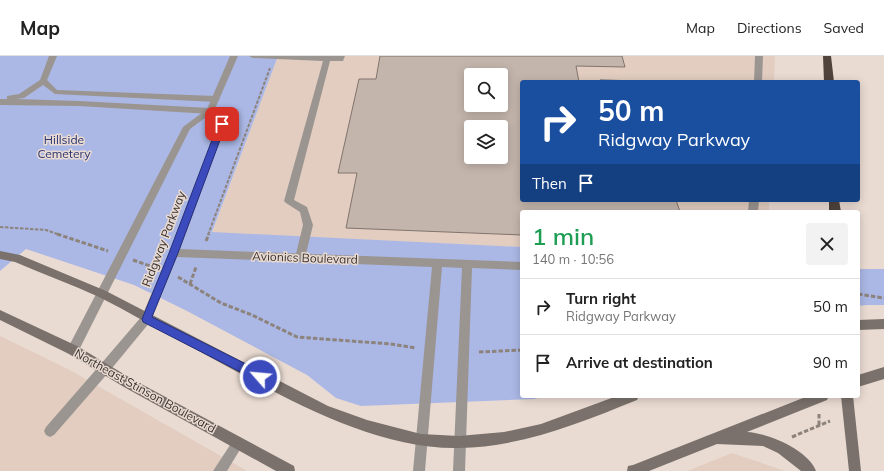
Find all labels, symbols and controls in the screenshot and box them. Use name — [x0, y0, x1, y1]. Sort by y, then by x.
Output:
text: Map — [20, 16, 60, 40]
text: Map — [686, 19, 715, 37]
text: Directions — [737, 19, 802, 37]
text: Saved — [824, 19, 864, 37]
map controls — [464, 68, 508, 164]
button: search — [464, 68, 508, 112]
text: 50 m — [598, 93, 664, 128]
icon: right — [532, 96, 584, 148]
pin — [205, 107, 239, 141]
icon: arrive — [211, 113, 233, 135]
button: layers — [464, 120, 508, 164]
text: Ridgway Parkway — [598, 128, 750, 151]
park label: Hillside Cemetery — [37, 132, 91, 161]
icon: arrive — [575, 172, 597, 194]
text: Then — [532, 174, 567, 193]
street label: Ridgway Parkway — [138, 188, 189, 289]
text: 1 min — [532, 221, 594, 251]
button: close — [806, 223, 848, 265]
street label: Avionics Boulevard — [252, 248, 358, 267]
text: 140 m · 10:56 — [532, 251, 614, 267]
text: Turn right — [566, 289, 636, 308]
icon: right — [532, 296, 554, 318]
text: 50 m — [813, 297, 848, 316]
text: Ridgway Parkway — [566, 308, 676, 324]
street label: Northeast Stinson Boulevard — [72, 345, 219, 436]
icon: arrive — [532, 352, 554, 374]
text: Arrive at destination — [566, 353, 713, 372]
text: 90 m — [813, 353, 848, 372]
position arrow — [239, 356, 281, 398]

